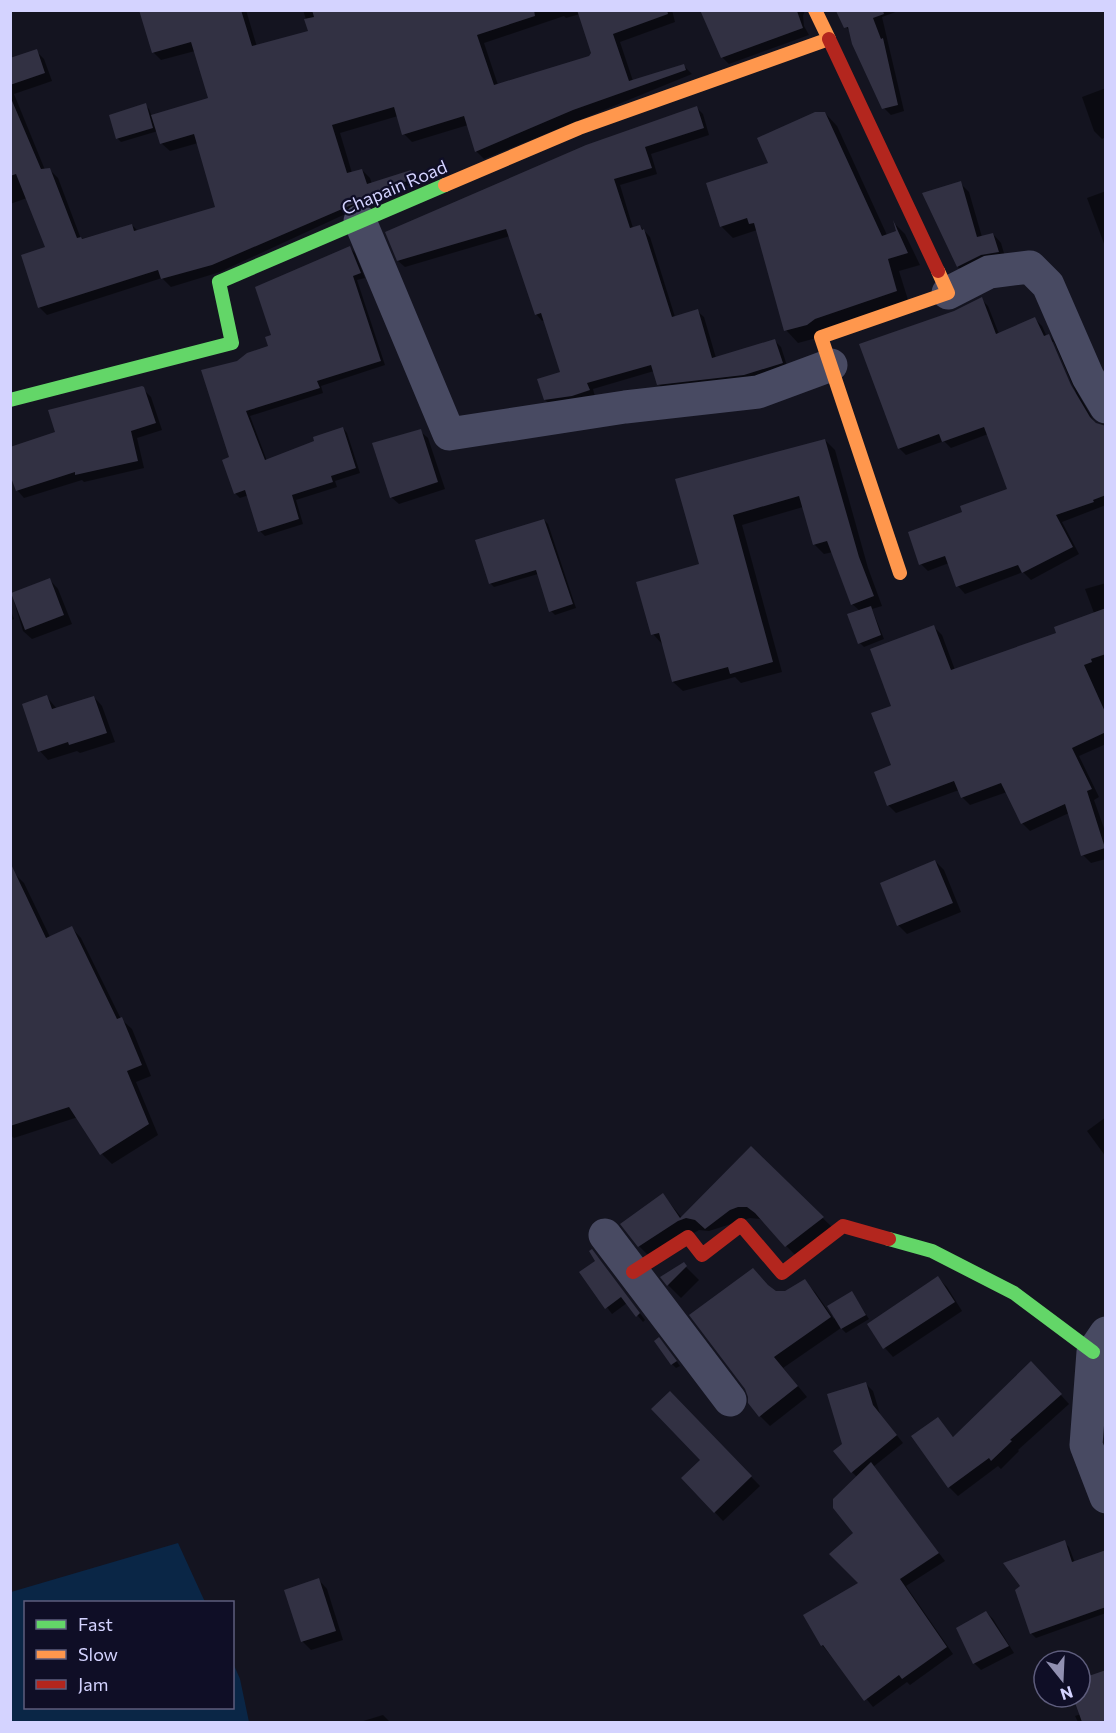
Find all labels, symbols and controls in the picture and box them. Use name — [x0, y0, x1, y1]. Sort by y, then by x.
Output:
street label: Chapain Road — [338, 155, 450, 219]
legend — [24, 1601, 234, 1709]
text: Fast — [78, 1613, 113, 1635]
text: Slow — [78, 1643, 118, 1665]
north arrow — [1032, 1649, 1092, 1709]
text: Jam — [78, 1673, 108, 1695]
text: N — [1058, 1683, 1075, 1705]

